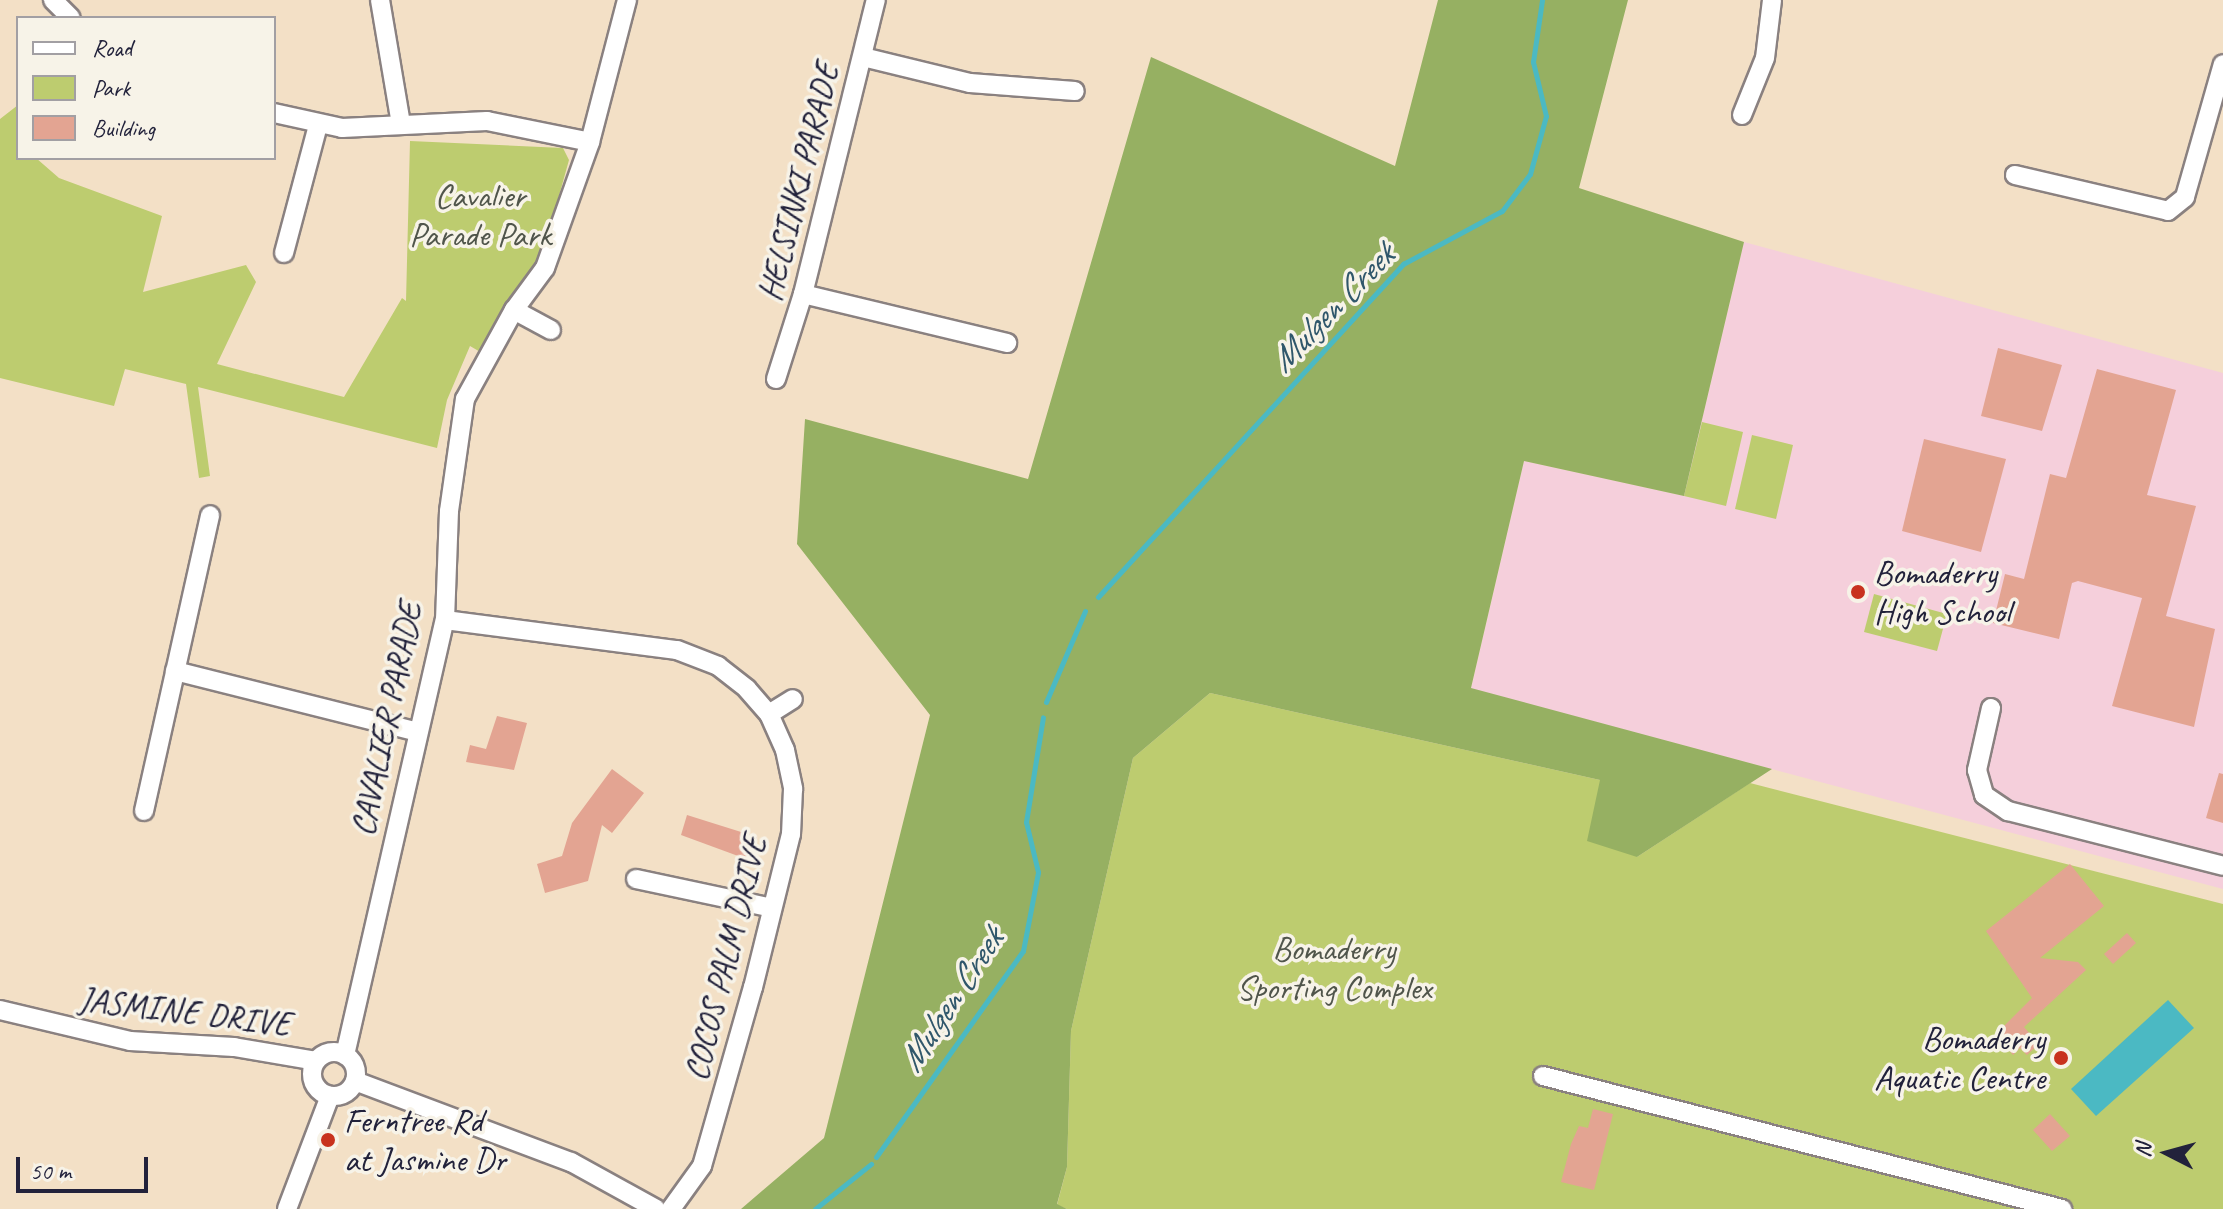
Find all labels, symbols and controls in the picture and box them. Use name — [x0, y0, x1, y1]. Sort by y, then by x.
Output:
legend — [16, 16, 276, 160]
text: Road — [92, 33, 132, 63]
street label: HELSINKI PARADE — [749, 60, 847, 304]
text: Park — [92, 73, 130, 103]
text: Building — [92, 113, 155, 143]
park label: Cavalier Parade Park — [409, 175, 551, 254]
water label: Mulgen Creek — [1260, 235, 1404, 381]
place label: Bomaderry High School — [1874, 552, 2009, 632]
marker: Bomaderry High School — [1849, 583, 1867, 601]
street label: CAVALIER PARADE — [341, 599, 431, 839]
street label: COCOS PALM DRIVE — [675, 831, 775, 1085]
water label: Mulgen Creek — [889, 921, 1013, 1079]
park label: Bomaderry Sporting Complex — [1236, 928, 1432, 1008]
street label: JASMINE DRIVE — [77, 978, 293, 1044]
place label: Bomaderry Aquatic Centre — [1874, 1018, 2045, 1098]
marker: Bomaderry Aquatic Centre — [2052, 1049, 2070, 1067]
place label: Ferntree Rd at Jasmine Dr — [344, 1100, 509, 1180]
north arrow — [2127, 1113, 2207, 1193]
marker: Ferntree Rd at Jasmine Dr — [319, 1131, 337, 1149]
scale bar — [20, 1141, 152, 1191]
text: N — [2128, 1142, 2158, 1159]
text: 50 m — [30, 1156, 71, 1186]

